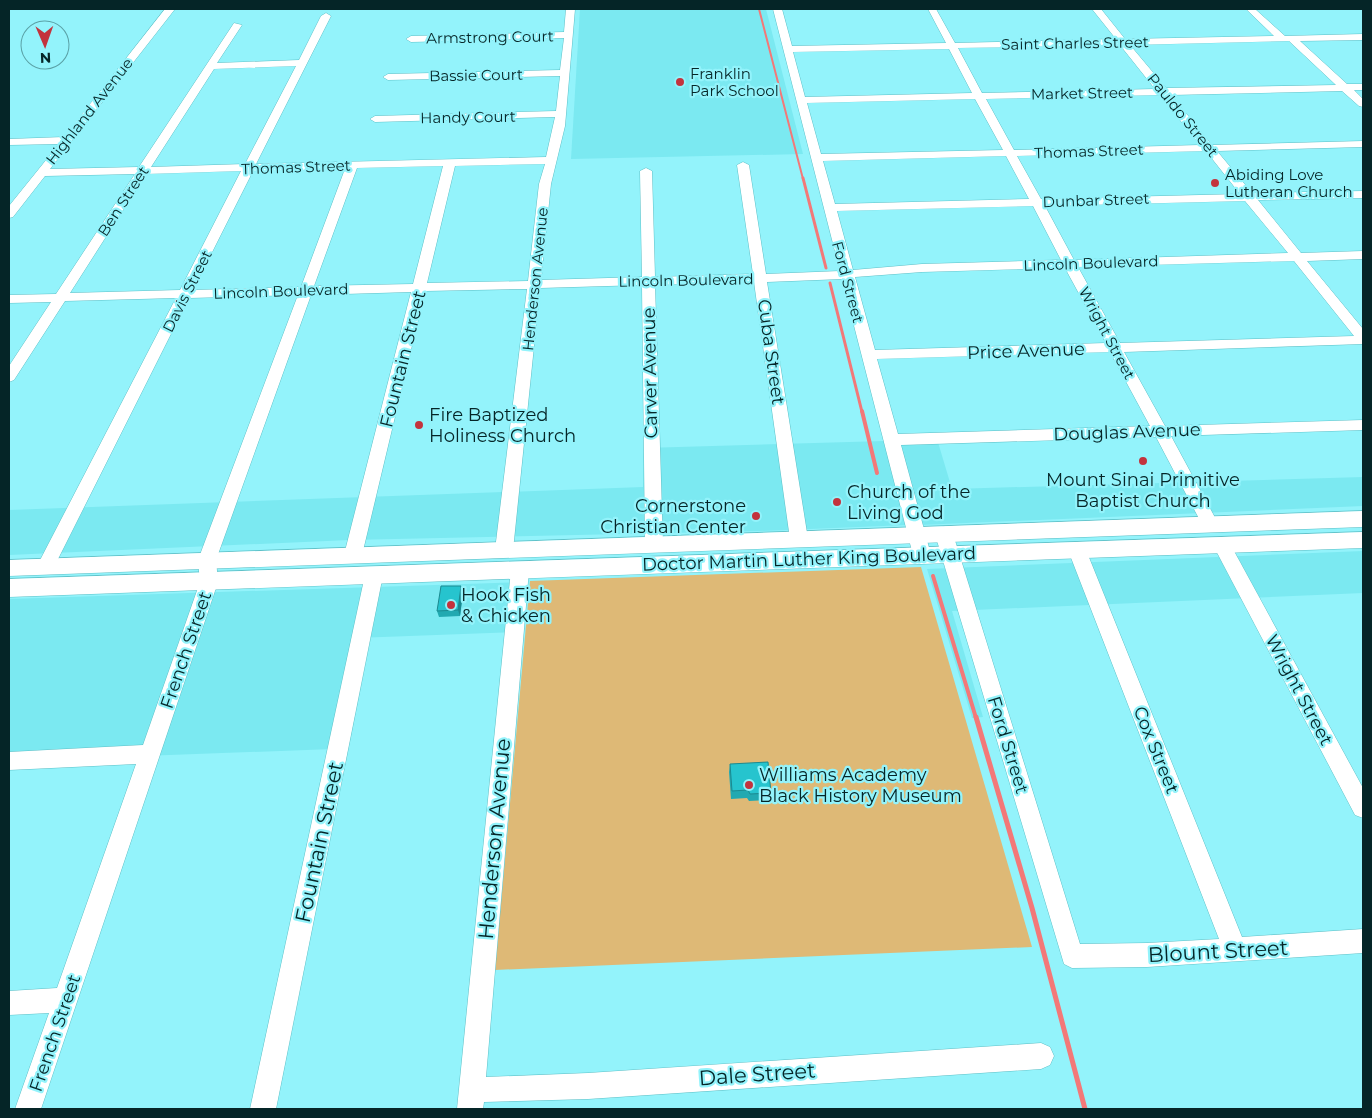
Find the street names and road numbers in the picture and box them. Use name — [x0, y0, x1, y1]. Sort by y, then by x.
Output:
street label: Armstrong Court — [426, 26, 554, 48]
street label: Saint Charles Street — [1001, 32, 1149, 54]
street label: Highland Avenue — [41, 54, 137, 168]
street label: Bassie Court — [429, 65, 523, 85]
street label: Pauldo Street — [1143, 69, 1223, 161]
street label: Market Street — [1031, 83, 1133, 103]
street label: Handy Court — [420, 107, 516, 127]
street label: Thomas Street — [1034, 140, 1144, 162]
street label: Thomas Street — [241, 156, 351, 178]
street label: Ben Street — [93, 162, 153, 240]
street label: Dunbar Street — [1042, 189, 1150, 211]
street label: Henderson Avenue — [518, 206, 552, 352]
street label: Ford Street — [828, 239, 868, 325]
street label: Davis Street — [158, 247, 216, 335]
street label: Lincoln Boulevard — [1023, 251, 1159, 275]
street label: Lincoln Boulevard — [618, 269, 754, 291]
street label: Lincoln Boulevard — [213, 279, 349, 303]
street label: Wright Street — [1075, 284, 1139, 382]
street label: Fountain Street — [375, 288, 431, 430]
street label: Cuba Street — [753, 298, 789, 406]
street label: Carver Avenue — [638, 307, 662, 439]
street label: Price Avenue — [967, 338, 1085, 364]
street label: Douglas Avenue — [1053, 418, 1201, 446]
street label: Doctor Martin Luther King Boulevard — [642, 542, 976, 576]
street label: French Street — [156, 588, 216, 712]
street label: Wright Street — [1261, 631, 1337, 749]
street label: Ford Street — [983, 694, 1033, 796]
street label: Cox Street — [1129, 703, 1183, 797]
street label: Henderson Avenue — [473, 737, 515, 941]
street label: Fountain Street — [290, 759, 348, 925]
street label: Blount Street — [1147, 935, 1289, 967]
street label: French Street — [25, 971, 85, 1095]
street label: Dale Street — [698, 1057, 816, 1091]

